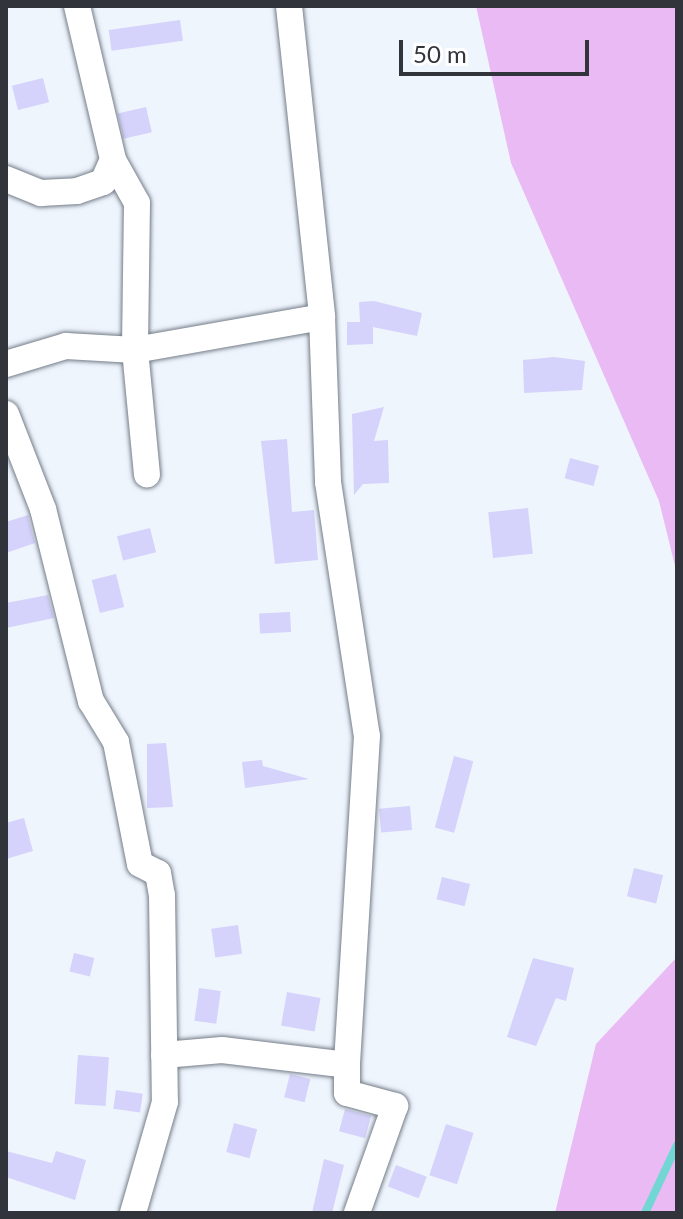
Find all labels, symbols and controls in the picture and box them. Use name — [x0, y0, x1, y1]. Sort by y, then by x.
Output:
scale bar — [403, 24, 593, 74]
text: 50 m — [413, 39, 467, 68]

